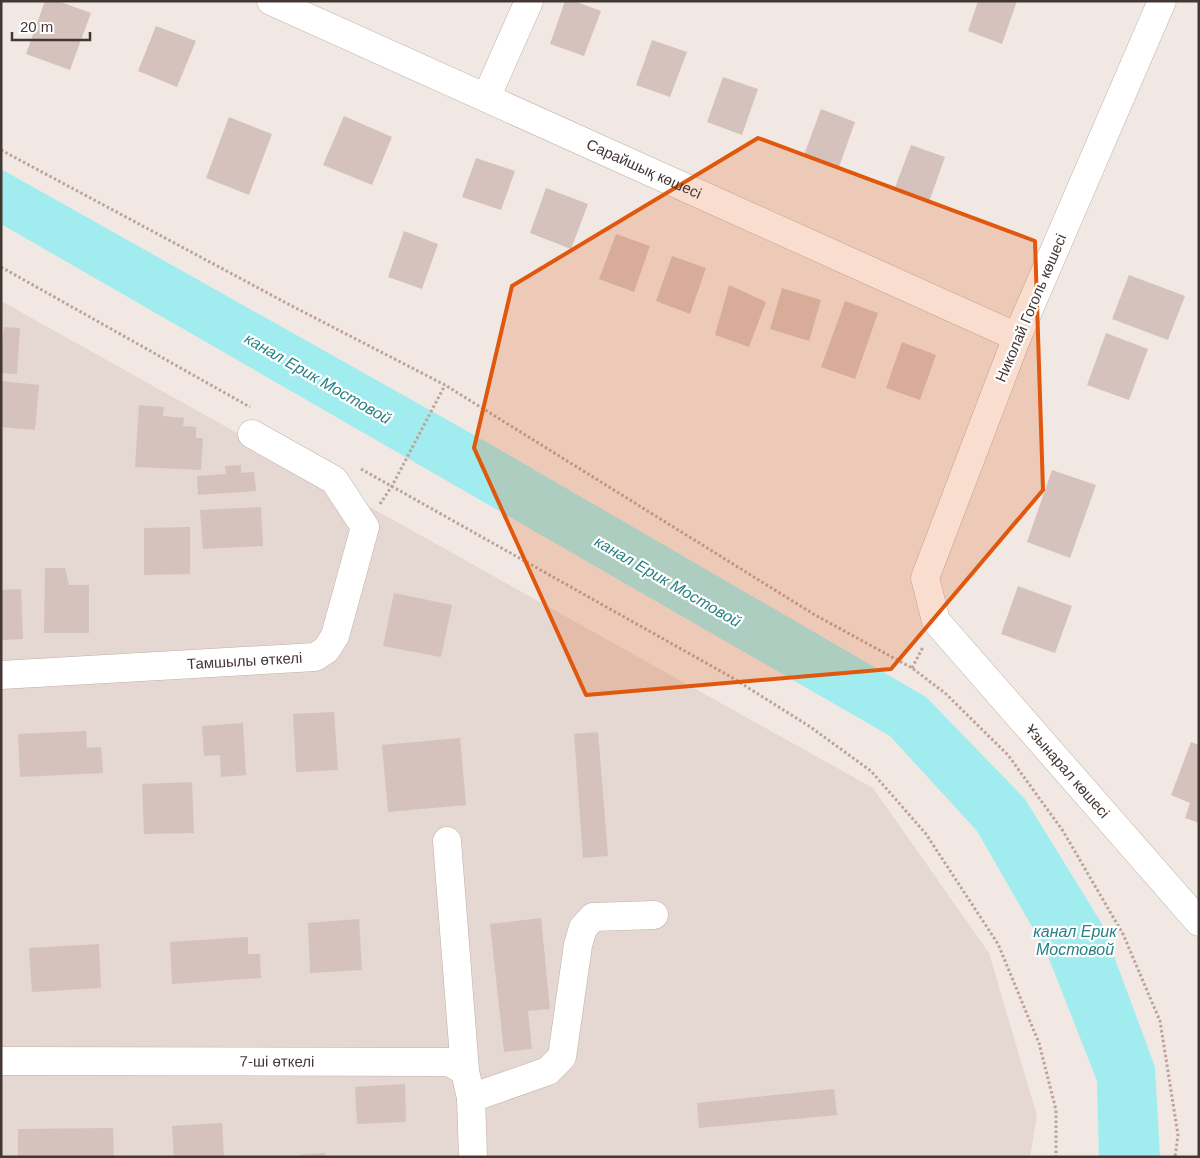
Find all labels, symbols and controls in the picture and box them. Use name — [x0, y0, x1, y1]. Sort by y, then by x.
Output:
scale bar — [12, 10, 90, 42]
text: 20 m — [20, 18, 53, 35]
street label: Сарайшық көшесі — [584, 135, 704, 202]
street label: Николай Гоголь көшесі — [992, 231, 1069, 384]
water label: канал Ерик Мостовой — [242, 330, 394, 427]
water label: канал Ерик Мостовой — [592, 533, 744, 630]
street label: Тамшылы өткелі — [186, 649, 303, 672]
street label: Ұзынарал көшесі — [1022, 721, 1113, 821]
water label: канал Ерик Мостовой — [1033, 923, 1118, 958]
street label: 7-шi өткелi — [240, 1053, 314, 1070]

